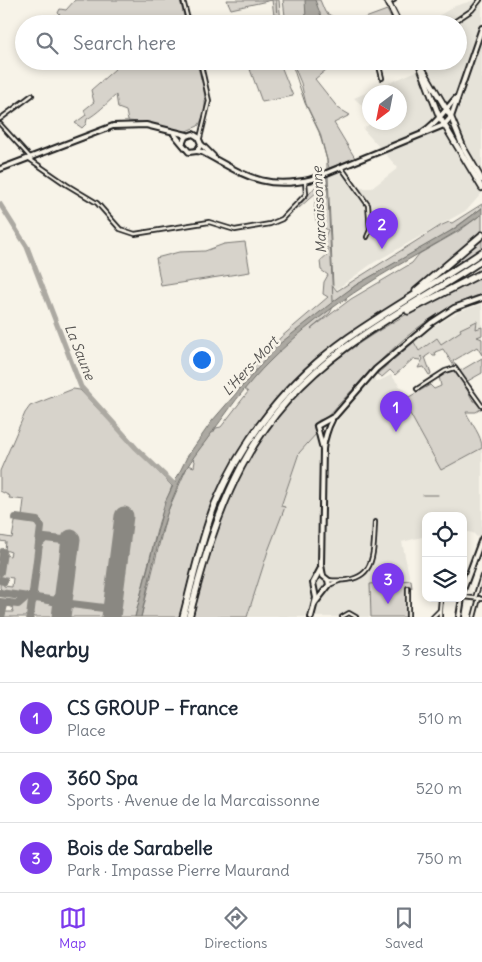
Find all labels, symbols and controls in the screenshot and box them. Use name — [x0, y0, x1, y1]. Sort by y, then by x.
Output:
search box — [15, 15, 467, 70]
icon: search — [33, 29, 61, 57]
text: Search here — [73, 31, 176, 55]
north arrow — [362, 85, 407, 130]
water label: Marcaissonne — [308, 164, 330, 254]
pin: 2 — [366, 208, 398, 249]
water label: La Saune — [61, 322, 100, 384]
water label: L'Hers-Mort — [218, 331, 283, 399]
your location — [189, 347, 215, 373]
pin: 1 — [380, 391, 412, 432]
map controls — [422, 512, 467, 602]
button: locate — [422, 512, 467, 557]
button: layers — [422, 557, 467, 602]
pin: 3 — [372, 563, 404, 604]
text: Nearby — [20, 636, 90, 663]
text: 3 results — [402, 640, 462, 660]
text: CS GROUP – France — [67, 696, 238, 720]
text: 1 — [33, 708, 39, 728]
text: 510 m — [418, 708, 462, 728]
text: Place — [67, 720, 106, 740]
text: 360 Spa — [67, 766, 138, 790]
text: 2 — [32, 778, 40, 798]
text: 520 m — [416, 778, 462, 798]
text: Sports · Avenue de la Marcaissonne — [67, 790, 320, 810]
text: Bois de Sarabelle — [67, 836, 213, 860]
text: 3 — [31, 848, 41, 868]
text: 750 m — [417, 848, 462, 868]
text: Park · Impasse Pierre Maurand — [67, 860, 290, 880]
tab: Map — [59, 904, 87, 952]
tab: Directions — [204, 904, 267, 952]
tab: Saved — [385, 904, 423, 952]

